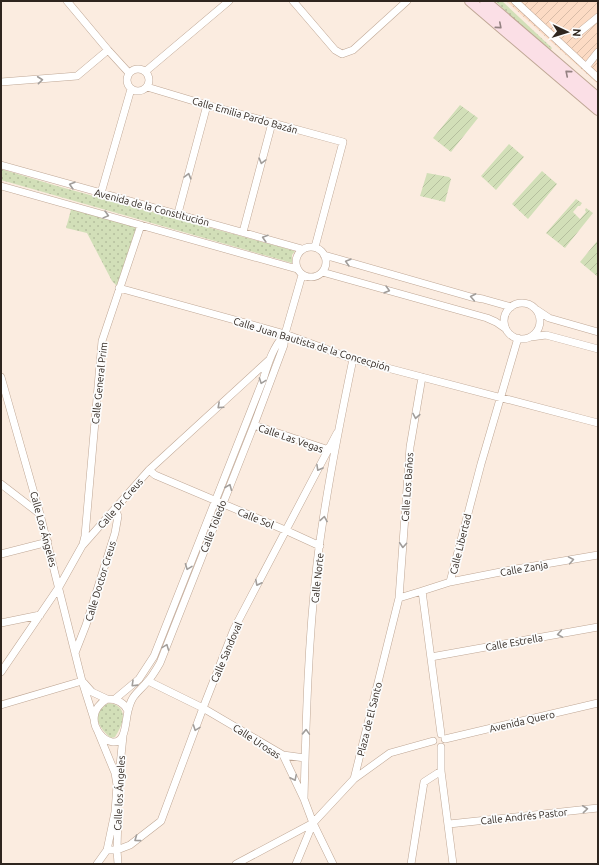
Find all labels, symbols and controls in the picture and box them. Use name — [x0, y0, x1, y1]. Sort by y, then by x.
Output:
north arrow — [547, 12, 587, 52]
one-way arrow — [495, 22, 502, 29]
text: N — [571, 28, 583, 37]
one-way arrow — [565, 70, 573, 77]
one-way arrow — [37, 76, 43, 85]
street label: Calle Emilia Pardo Bazán — [191, 95, 299, 136]
one-way arrow — [258, 157, 267, 164]
one-way arrow — [183, 172, 192, 179]
one-way arrow — [69, 181, 76, 190]
street label: Avenida de la Constitución — [93, 187, 211, 228]
one-way arrow — [103, 211, 109, 219]
one-way arrow — [262, 234, 269, 243]
one-way arrow — [345, 258, 352, 267]
one-way arrow — [383, 285, 390, 294]
one-way arrow — [470, 294, 476, 302]
street label: Calle Juan Bautista de la Concecpión — [232, 315, 392, 374]
street label: Calle General Prim — [90, 342, 109, 425]
one-way arrow — [258, 377, 267, 384]
one-way arrow — [217, 401, 224, 408]
one-way arrow — [412, 413, 420, 419]
street label: Calle Las Vegas — [257, 422, 325, 455]
street label: Calle Los Baños — [400, 452, 415, 522]
one-way arrow — [317, 464, 324, 471]
street label: Calle Dr Creus — [96, 476, 145, 531]
one-way arrow — [224, 483, 232, 490]
street label: Calle Los Ángeles — [28, 490, 60, 568]
street label: Calle Toledo — [198, 498, 229, 554]
street label: Calle Sol — [236, 506, 276, 531]
street label: Calle Libertad — [448, 513, 473, 575]
one-way arrow — [319, 516, 328, 522]
street label: Calle Doctor Creus — [83, 540, 118, 623]
one-way arrow — [399, 542, 408, 548]
street label: Calle Norte — [309, 552, 326, 604]
one-way arrow — [568, 556, 574, 564]
street label: Calle Zanja — [499, 559, 549, 578]
one-way arrow — [185, 563, 193, 570]
one-way arrow — [255, 579, 263, 586]
street label: Calle Sandoval — [209, 620, 244, 684]
one-way arrow — [557, 629, 563, 637]
street label: Calle Estrella — [485, 632, 544, 653]
one-way arrow — [162, 644, 170, 651]
one-way arrow — [131, 679, 139, 687]
street label: Plaza de El Santo — [355, 681, 384, 757]
street label: Avenida Quero — [488, 709, 556, 734]
street label: Calle Urosas — [231, 722, 283, 761]
one-way arrow — [192, 724, 200, 731]
one-way arrow — [302, 729, 310, 735]
street label: Calle los Ángeles — [111, 755, 127, 831]
one-way arrow — [289, 774, 297, 781]
one-way arrow — [582, 805, 588, 814]
street label: Calle Andrés Pastor — [480, 806, 568, 827]
one-way arrow — [134, 834, 141, 842]

